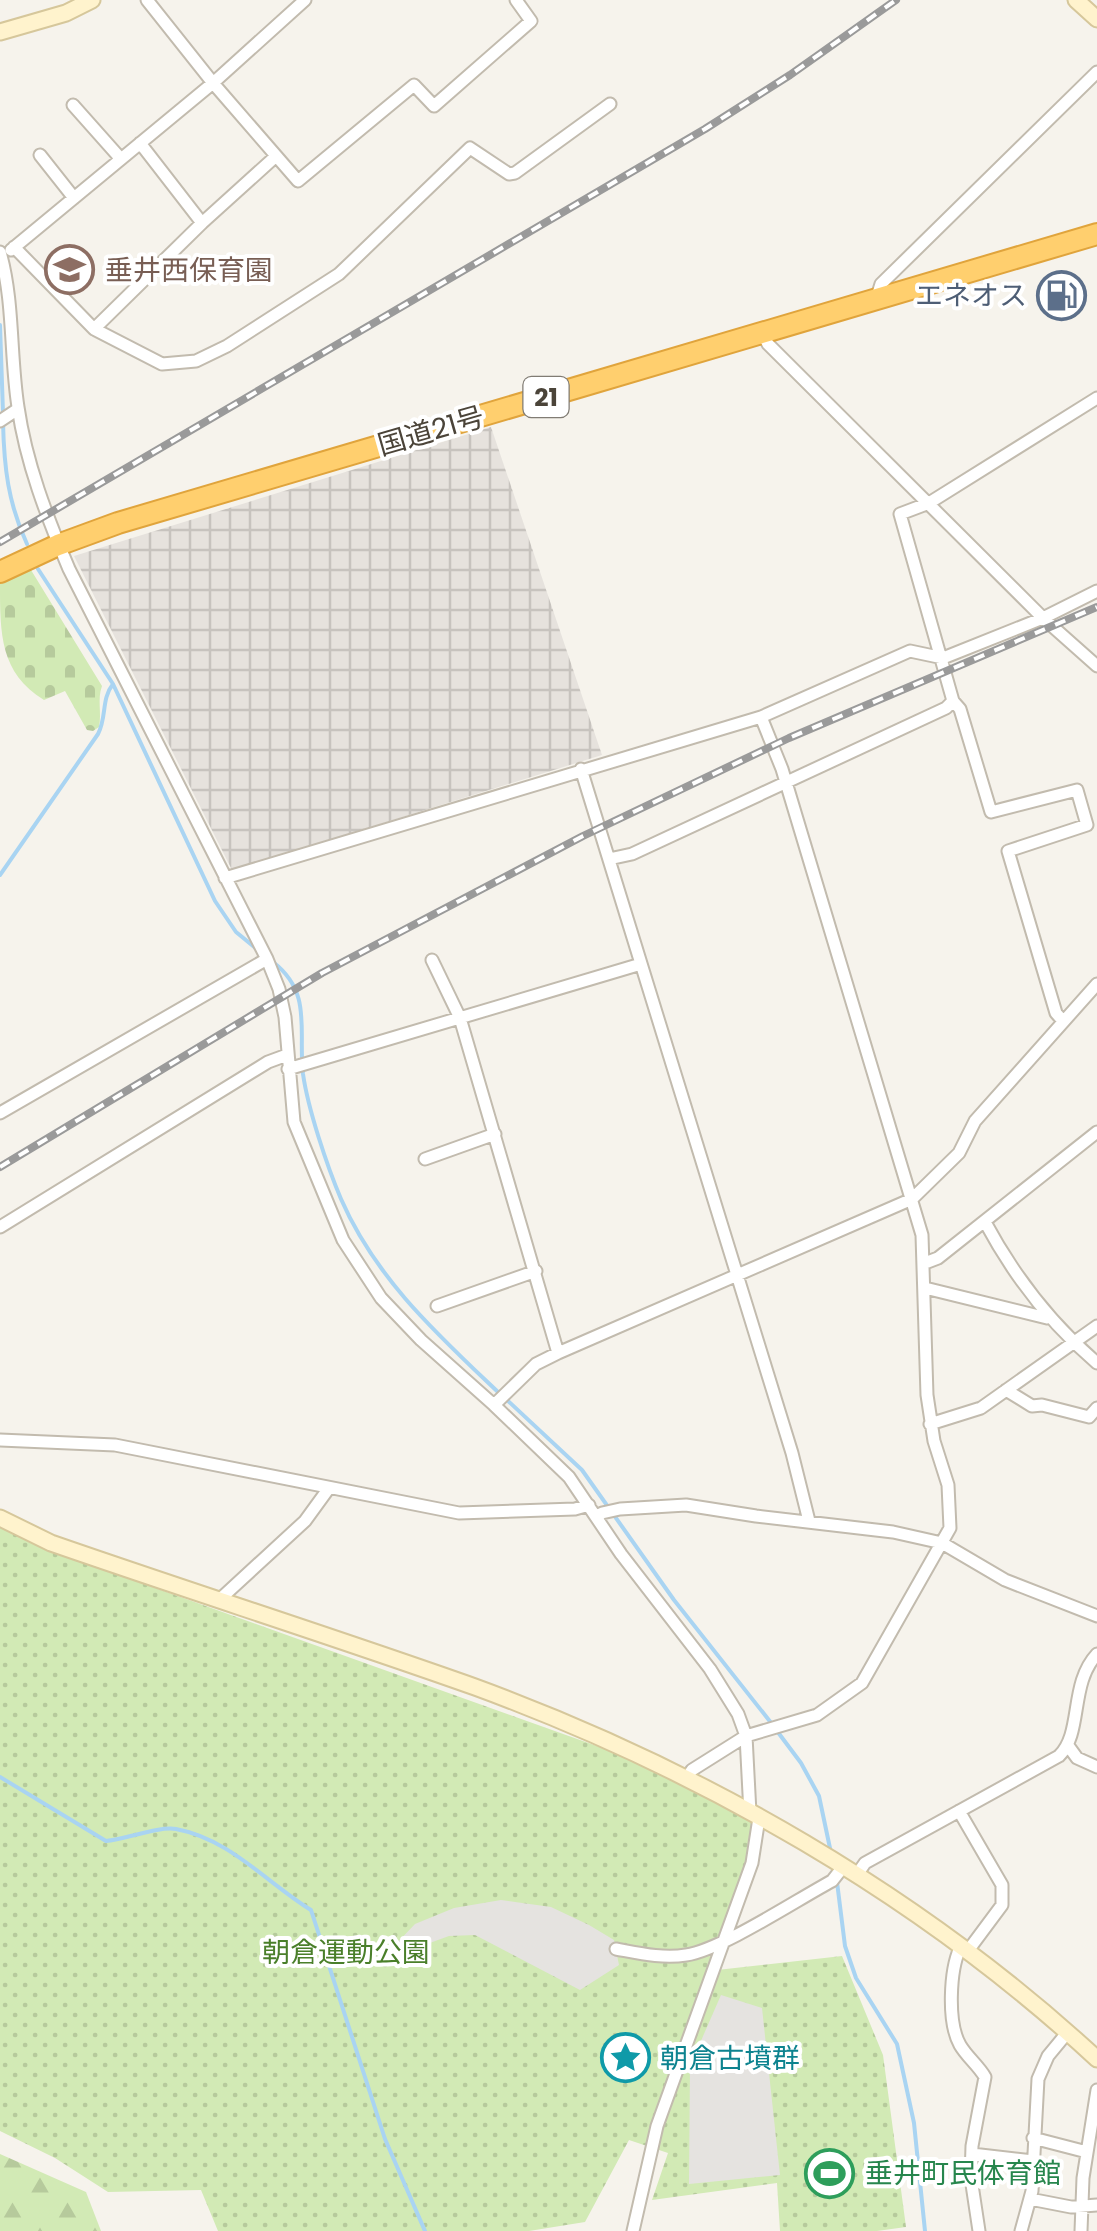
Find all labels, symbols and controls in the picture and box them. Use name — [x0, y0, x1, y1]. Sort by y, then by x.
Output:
school or university icon: 垂井西保育園 — [44, 244, 96, 296]
place label: 垂井西保育園 — [105, 251, 273, 290]
fuel station icon: エネオス — [1036, 269, 1088, 321]
place label: エネオス — [915, 276, 1027, 315]
road number: 21 — [524, 377, 568, 417]
street label: 国道21号 — [373, 397, 489, 465]
park label: 朝倉運動公園 — [262, 1933, 430, 1972]
place icon: 朝倉古墳群 — [599, 2032, 651, 2084]
place label: 朝倉古墳群 — [660, 2039, 800, 2078]
sports icon: 垂井町民体育館 — [804, 2147, 856, 2199]
place label: 垂井町民体育館 — [865, 2154, 1061, 2193]

